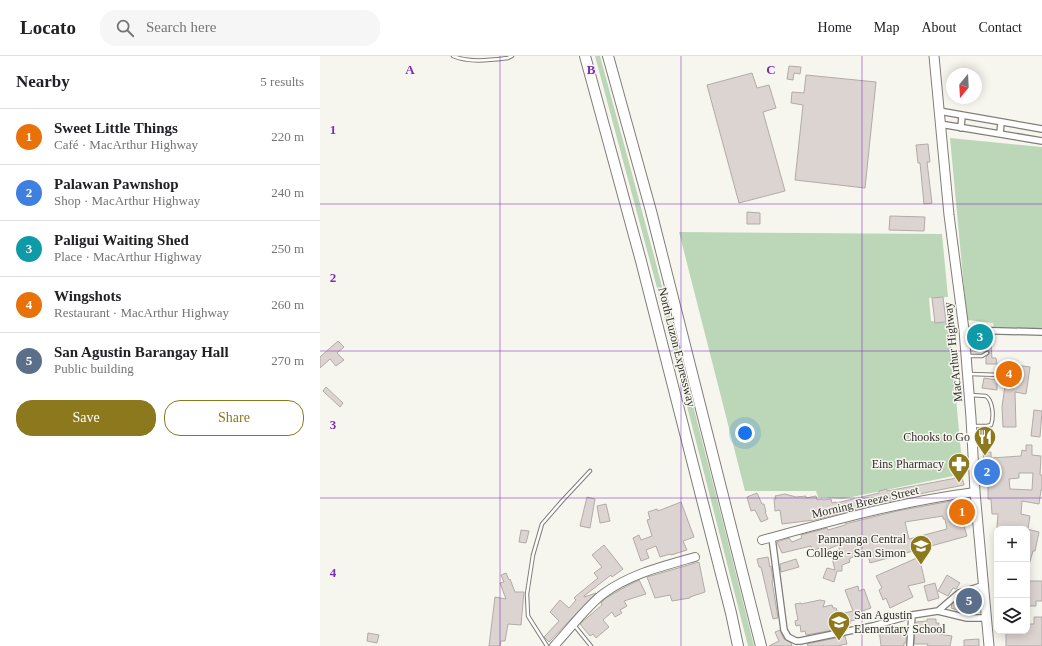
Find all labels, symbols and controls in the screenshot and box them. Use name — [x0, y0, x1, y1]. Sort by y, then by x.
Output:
search box — [100, 10, 380, 46]
text: Locato — [20, 17, 76, 38]
icon: search — [114, 17, 136, 39]
text: Search here — [146, 19, 216, 35]
text: Home — [818, 20, 852, 35]
text: Map — [874, 20, 899, 35]
text: About — [921, 20, 956, 35]
text: Contact — [978, 20, 1022, 35]
text: A — [405, 62, 415, 77]
text: B — [587, 62, 596, 77]
text: C — [766, 62, 776, 77]
north arrow — [946, 68, 982, 104]
text: Nearby — [16, 72, 70, 91]
text: 5 results — [260, 74, 304, 89]
text: Sweet Little Things — [54, 120, 178, 136]
text: 1 — [330, 122, 336, 137]
text: 1 — [26, 129, 32, 144]
text: 220 m — [271, 129, 304, 144]
text: Café · MacArthur Highway — [54, 137, 198, 152]
text: Palawan Pawnshop — [54, 176, 179, 192]
text: 2 — [26, 185, 32, 200]
text: 240 m — [271, 185, 304, 200]
text: Shop · MacArthur Highway — [54, 193, 200, 208]
text: Paligui Waiting Shed — [54, 232, 189, 248]
text: 3 — [26, 241, 32, 256]
text: 250 m — [271, 241, 304, 256]
text: Place · MacArthur Highway — [54, 249, 202, 264]
text: 2 — [330, 270, 336, 285]
street label: North Luzon Expressway — [655, 286, 699, 408]
text: Wingshots — [54, 288, 121, 304]
text: 4 — [26, 297, 32, 312]
text: 260 m — [271, 297, 304, 312]
street label: MacArthur Highway — [941, 301, 965, 403]
text: Restaurant · MacArthur Highway — [54, 305, 229, 320]
pin: 3 — [967, 322, 993, 352]
text: San Agustin Barangay Hall — [54, 344, 229, 360]
text: 5 — [26, 353, 32, 368]
text: 270 m — [271, 353, 304, 368]
pin: 4 — [996, 359, 1022, 389]
text: Public building — [54, 361, 134, 376]
button: Save — [16, 400, 156, 436]
button: Share — [164, 400, 304, 436]
text: 3 — [330, 417, 337, 432]
your location — [735, 423, 755, 443]
restaurant icon: Chooks to Go — [972, 424, 998, 457]
place label: Chooks to Go — [903, 430, 970, 444]
pharmacy icon: Eins Pharmacy — [946, 451, 972, 484]
place label: Eins Pharmacy — [872, 457, 944, 471]
pin: 2 — [974, 457, 1000, 487]
street label: Morning Breeze Street — [810, 483, 920, 521]
pin: 1 — [949, 497, 975, 527]
map controls — [994, 526, 1030, 634]
button: + — [994, 526, 1030, 562]
place label: Pampanga Central College - San Simon — [806, 532, 907, 560]
school or university icon: Pampanga Central College - San Simon — [908, 533, 934, 566]
button: − — [994, 562, 1030, 598]
text: 4 — [330, 565, 337, 580]
pin: 5 — [956, 586, 982, 616]
button: layers — [994, 598, 1030, 634]
place label: San Agustin Elementary School — [854, 608, 946, 636]
school or university icon: San Agustin Elementary School — [826, 609, 852, 642]

